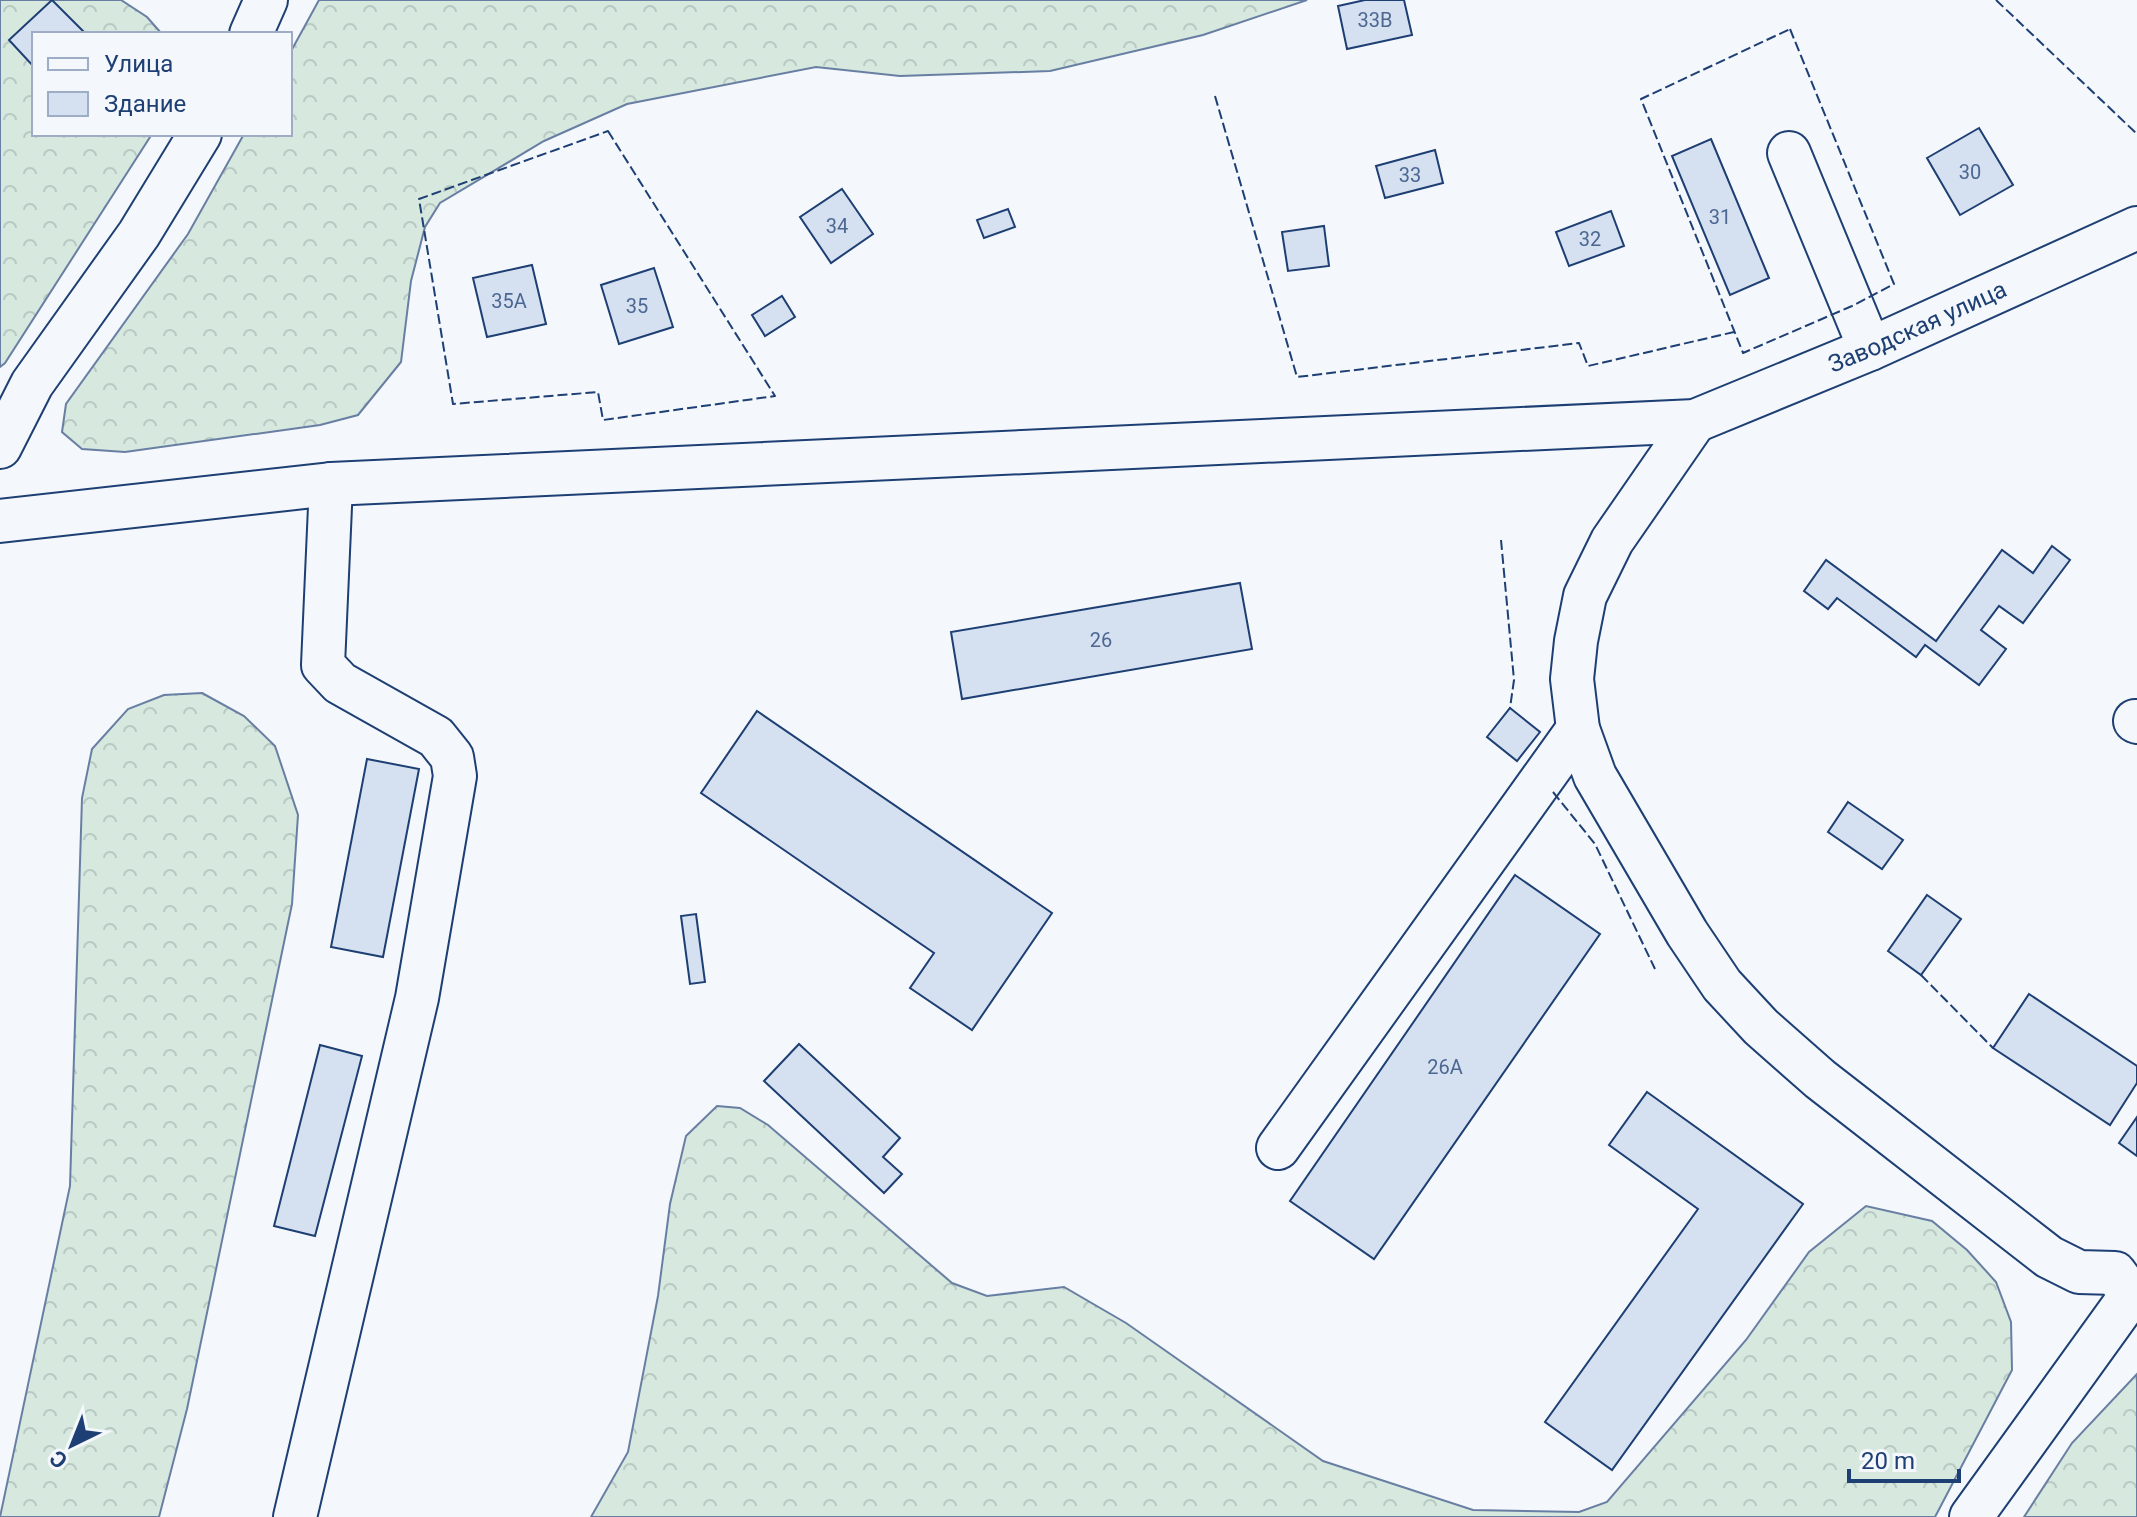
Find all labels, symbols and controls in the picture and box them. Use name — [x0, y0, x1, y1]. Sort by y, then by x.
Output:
house number: 33В — [1358, 8, 1392, 32]
legend — [32, 32, 292, 136]
text: Улица — [104, 50, 173, 78]
text: Здание — [104, 90, 186, 118]
house number: 30 — [1959, 160, 1981, 184]
house number: 33 — [1399, 163, 1421, 187]
house number: 31 — [1709, 205, 1731, 229]
house number: 34 — [826, 214, 848, 238]
house number: 32 — [1579, 227, 1601, 251]
street label: Заводская улица — [1824, 275, 2011, 379]
house number: 35А — [491, 289, 527, 313]
house number: 35 — [626, 294, 648, 318]
house number: 26 — [1090, 628, 1112, 652]
house number: 26А — [1427, 1055, 1463, 1079]
north arrow — [32, 1405, 112, 1485]
scale bar — [1849, 1433, 1959, 1483]
text: С — [45, 1445, 72, 1473]
text: 20 m — [1861, 1447, 1915, 1475]

